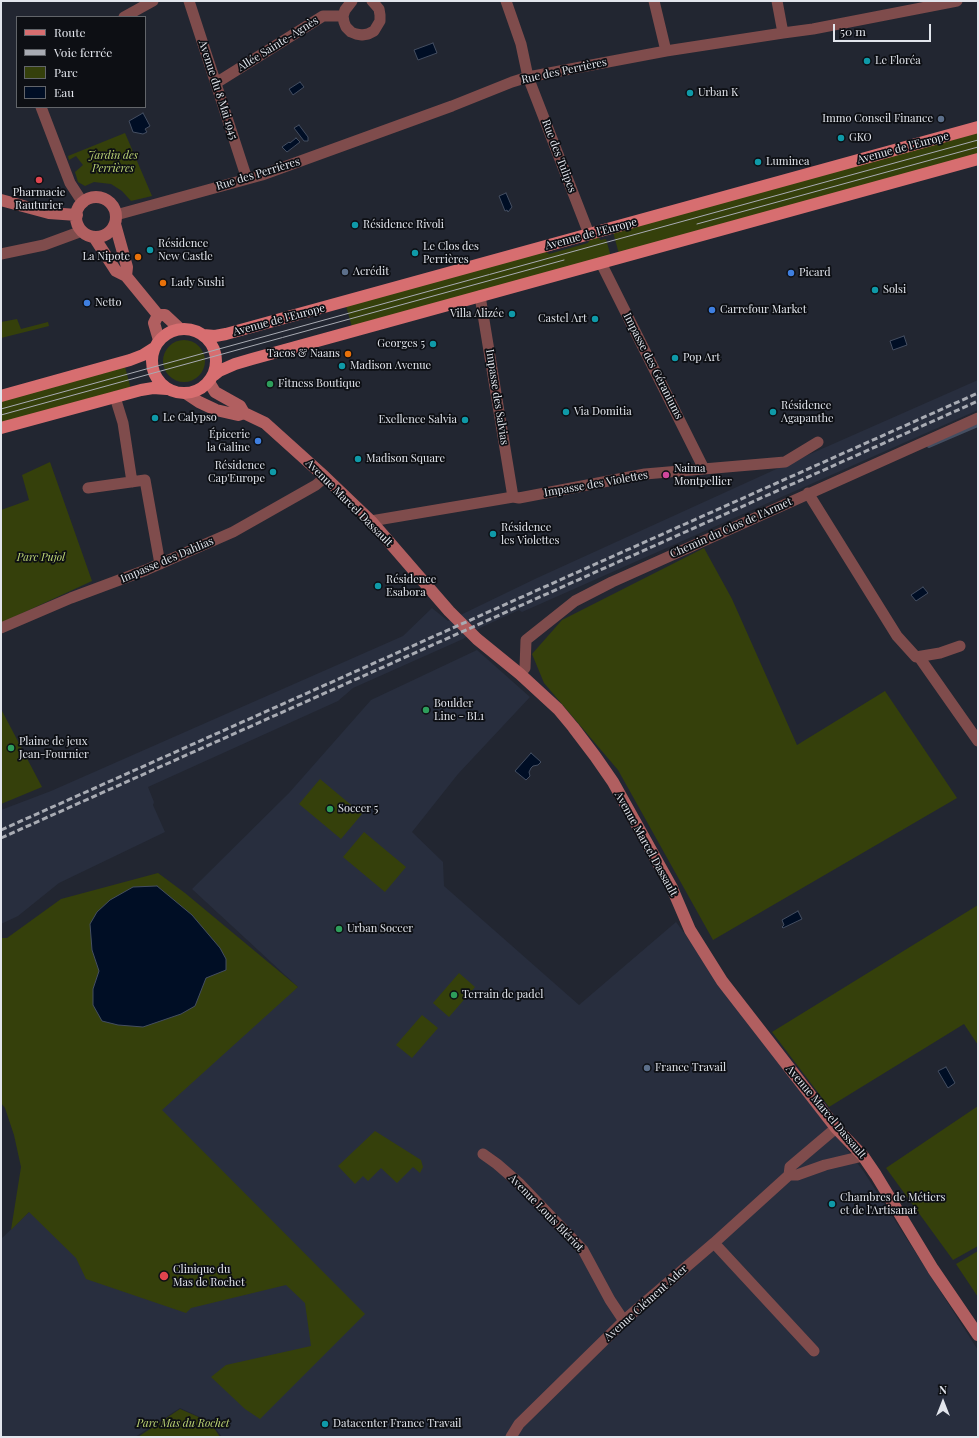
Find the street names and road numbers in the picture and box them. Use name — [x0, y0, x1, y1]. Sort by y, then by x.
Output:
street label: Allée Sainte-Agnès — [235, 14, 321, 74]
street label: Avenue du 8 Mai 1945 — [196, 39, 240, 141]
street label: Rue des Perrières — [520, 55, 608, 87]
street label: Rue des Tulipes — [539, 118, 579, 194]
street label: Avenue de l'Europe — [856, 129, 950, 167]
street label: Rue des Perrières — [214, 155, 302, 193]
street label: Avenue de l'Europe — [544, 215, 638, 253]
street label: Avenue de l'Europe — [232, 301, 326, 339]
street label: Impasse des Géraniums — [620, 311, 686, 421]
street label: Impasse des Salvias — [483, 348, 511, 446]
street label: Avenue Marcel Dassault — [303, 457, 395, 549]
street label: Impasse des Violettes — [543, 468, 649, 500]
street label: Chemin du Clos de l'Armet — [668, 495, 794, 561]
street label: Impasse des Dahlias — [119, 534, 215, 586]
street label: Avenue Marcel Dassault — [612, 789, 680, 899]
street label: Avenue Marcel Dassault — [783, 1063, 869, 1161]
street label: Avenue Louis Blériot — [506, 1172, 586, 1254]
street label: Avenue Clément Ader — [602, 1262, 690, 1344]

